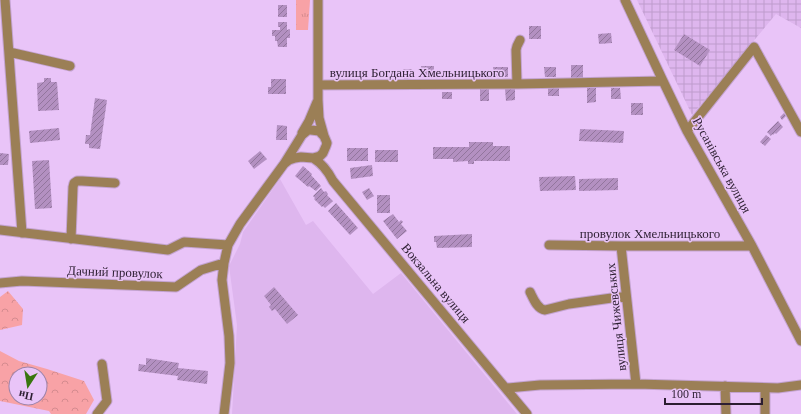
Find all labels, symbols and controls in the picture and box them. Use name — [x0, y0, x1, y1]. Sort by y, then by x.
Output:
street label: вулиця Богдана Хмельницького — [330, 65, 504, 80]
street label: Русанівська вулиця — [690, 115, 754, 215]
street label: провулок Хмельницького — [580, 226, 720, 241]
street label: Вокзальна вулиця — [399, 240, 473, 326]
street label: вулиця Чижевських — [603, 262, 629, 372]
street label: Дачний провулок — [67, 263, 164, 281]
north arrow — [8, 366, 48, 406]
scale bar — [665, 380, 762, 406]
text: 100 m — [671, 387, 702, 401]
text: Пн — [17, 388, 34, 403]

